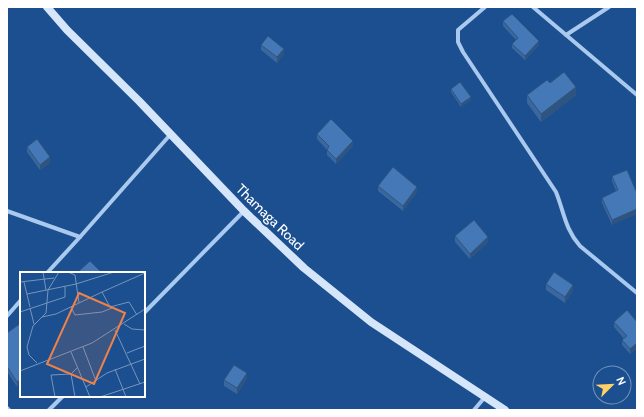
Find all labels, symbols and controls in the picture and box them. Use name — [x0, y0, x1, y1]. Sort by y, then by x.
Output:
street label: Thamaga Road — [232, 180, 308, 254]
inset map — [20, 272, 145, 397]
north arrow — [592, 365, 632, 405]
text: N — [613, 375, 629, 387]

